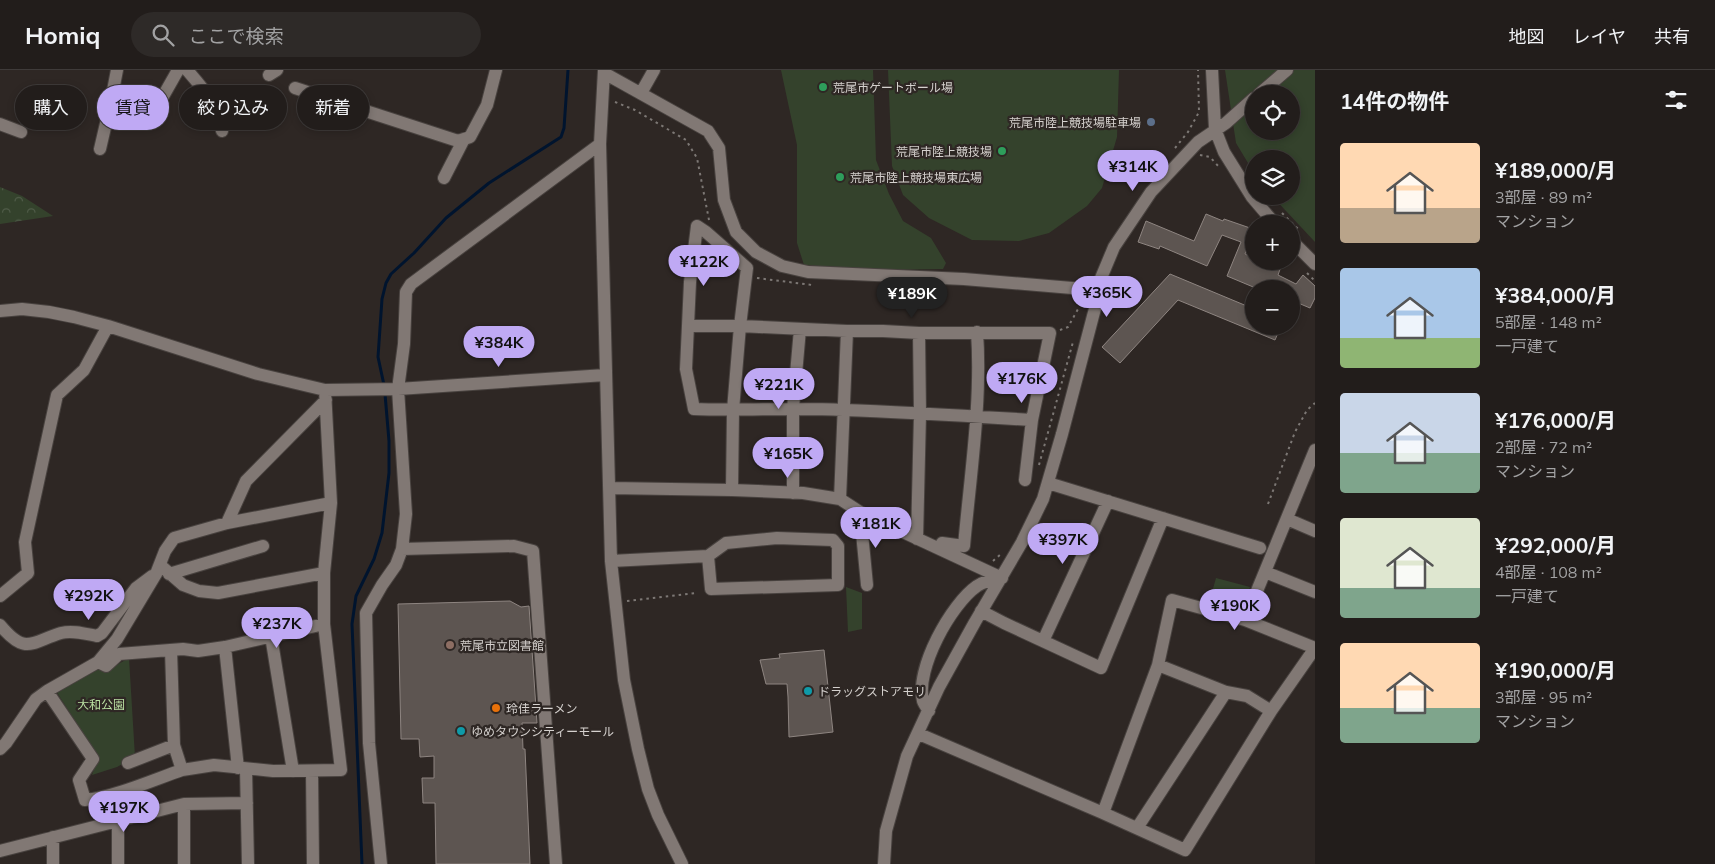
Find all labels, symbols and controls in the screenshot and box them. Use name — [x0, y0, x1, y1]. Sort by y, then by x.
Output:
search box — [131, 12, 481, 57]
text: Homiq — [25, 20, 101, 50]
icon: search — [149, 21, 177, 49]
text: ここで検索 — [189, 24, 284, 48]
text: 地図 — [1509, 25, 1545, 48]
text: レイヤ — [1573, 25, 1626, 48]
text: 共有 — [1654, 25, 1690, 48]
place label: 荒尾市ゲートボール場 — [833, 80, 953, 95]
marker: 荒尾市ゲートボール場 — [817, 81, 829, 93]
chip: 購入 — [15, 85, 87, 130]
chip: 賃貸 — [97, 85, 169, 130]
chip: 絞り込み — [179, 85, 287, 130]
chip: 新着 — [297, 85, 369, 130]
map controls — [1245, 85, 1300, 335]
button: locate — [1245, 85, 1300, 140]
icon: filters — [1662, 86, 1690, 114]
text: 14件の物件 — [1340, 88, 1449, 114]
place label: 荒尾市陸上競技場駐車場 — [1009, 115, 1141, 130]
marker: 荒尾市陸上競技場駐車場 — [1145, 116, 1157, 128]
place label: 荒尾市陸上競技場 — [896, 144, 992, 159]
marker: 荒尾市陸上競技場 — [996, 145, 1008, 157]
pin: ¥314K — [1098, 150, 1168, 192]
button: layers — [1245, 150, 1300, 205]
text: ¥314K — [1108, 156, 1158, 176]
text: ¥189,000/月 — [1495, 157, 1616, 183]
icon: home — [1380, 163, 1440, 223]
place label: 荒尾市陸上競技場東広場 — [850, 170, 982, 185]
marker: 荒尾市陸上競技場東広場 — [834, 171, 846, 183]
text: 3部屋 · 89 m² — [1495, 187, 1592, 207]
text: マンション — [1495, 211, 1575, 231]
button: + — [1245, 215, 1300, 270]
pin: ¥122K — [669, 244, 739, 287]
text: ¥122K — [679, 251, 729, 271]
pin: ¥189K — [877, 276, 947, 319]
pin: ¥365K — [1072, 276, 1142, 318]
button: − — [1245, 280, 1300, 335]
text: ¥365K — [1082, 282, 1132, 302]
text: ¥384,000/月 — [1495, 282, 1616, 308]
text: ¥189K — [887, 283, 937, 303]
icon: home — [1380, 288, 1440, 348]
text: 5部屋 · 148 m² — [1495, 312, 1602, 332]
pin: ¥384K — [464, 326, 534, 368]
text: ¥384K — [474, 332, 524, 352]
text: 一戸建て — [1495, 336, 1559, 356]
pin: ¥176K — [987, 362, 1057, 404]
pin: ¥221K — [744, 368, 814, 410]
text: ¥176K — [997, 368, 1047, 388]
text: ¥221K — [754, 374, 804, 394]
text: ¥176,000/月 — [1495, 407, 1616, 433]
icon: home — [1380, 413, 1440, 473]
pin: ¥165K — [753, 436, 823, 479]
text: 2部屋 · 72 m² — [1495, 437, 1592, 457]
text: ¥165K — [763, 443, 813, 463]
text: マンション — [1495, 461, 1575, 481]
pin: ¥181K — [841, 506, 911, 549]
text: ¥181K — [851, 513, 901, 533]
pin: ¥397K — [1028, 522, 1098, 565]
text: ¥397K — [1038, 529, 1088, 549]
text: ¥292,000/月 — [1495, 532, 1616, 558]
icon: home — [1380, 538, 1440, 598]
text: 4部屋 · 108 m² — [1495, 562, 1602, 582]
pin: ¥292K — [54, 578, 124, 621]
text: ¥292K — [64, 585, 114, 605]
text: 一戸建て — [1495, 586, 1559, 606]
pin: ¥190K — [1200, 588, 1270, 631]
text: ¥190K — [1210, 595, 1260, 615]
pin: ¥237K — [242, 606, 312, 649]
text: ¥237K — [252, 613, 302, 633]
place label: 荒尾市立図書館 — [460, 638, 544, 653]
marker: 荒尾市立図書館 — [444, 639, 456, 651]
text: ¥190,000/月 — [1495, 657, 1616, 683]
icon: home — [1380, 663, 1440, 723]
place label: ドラッグストアモリ — [818, 684, 926, 699]
marker: ドラッグストアモリ — [802, 685, 814, 697]
text: 3部屋 · 95 m² — [1495, 687, 1592, 707]
park label: 大和公園 — [77, 697, 125, 712]
place label: 玲佳ラーメン — [506, 701, 578, 716]
marker: 玲佳ラーメン — [490, 702, 502, 714]
text: マンション — [1495, 711, 1575, 731]
place label: ゆめタウンシティーモール — [471, 724, 614, 739]
marker: ゆめタウンシティーモール — [455, 725, 467, 737]
pin: ¥197K — [89, 790, 159, 833]
text: ¥197K — [99, 797, 149, 817]

